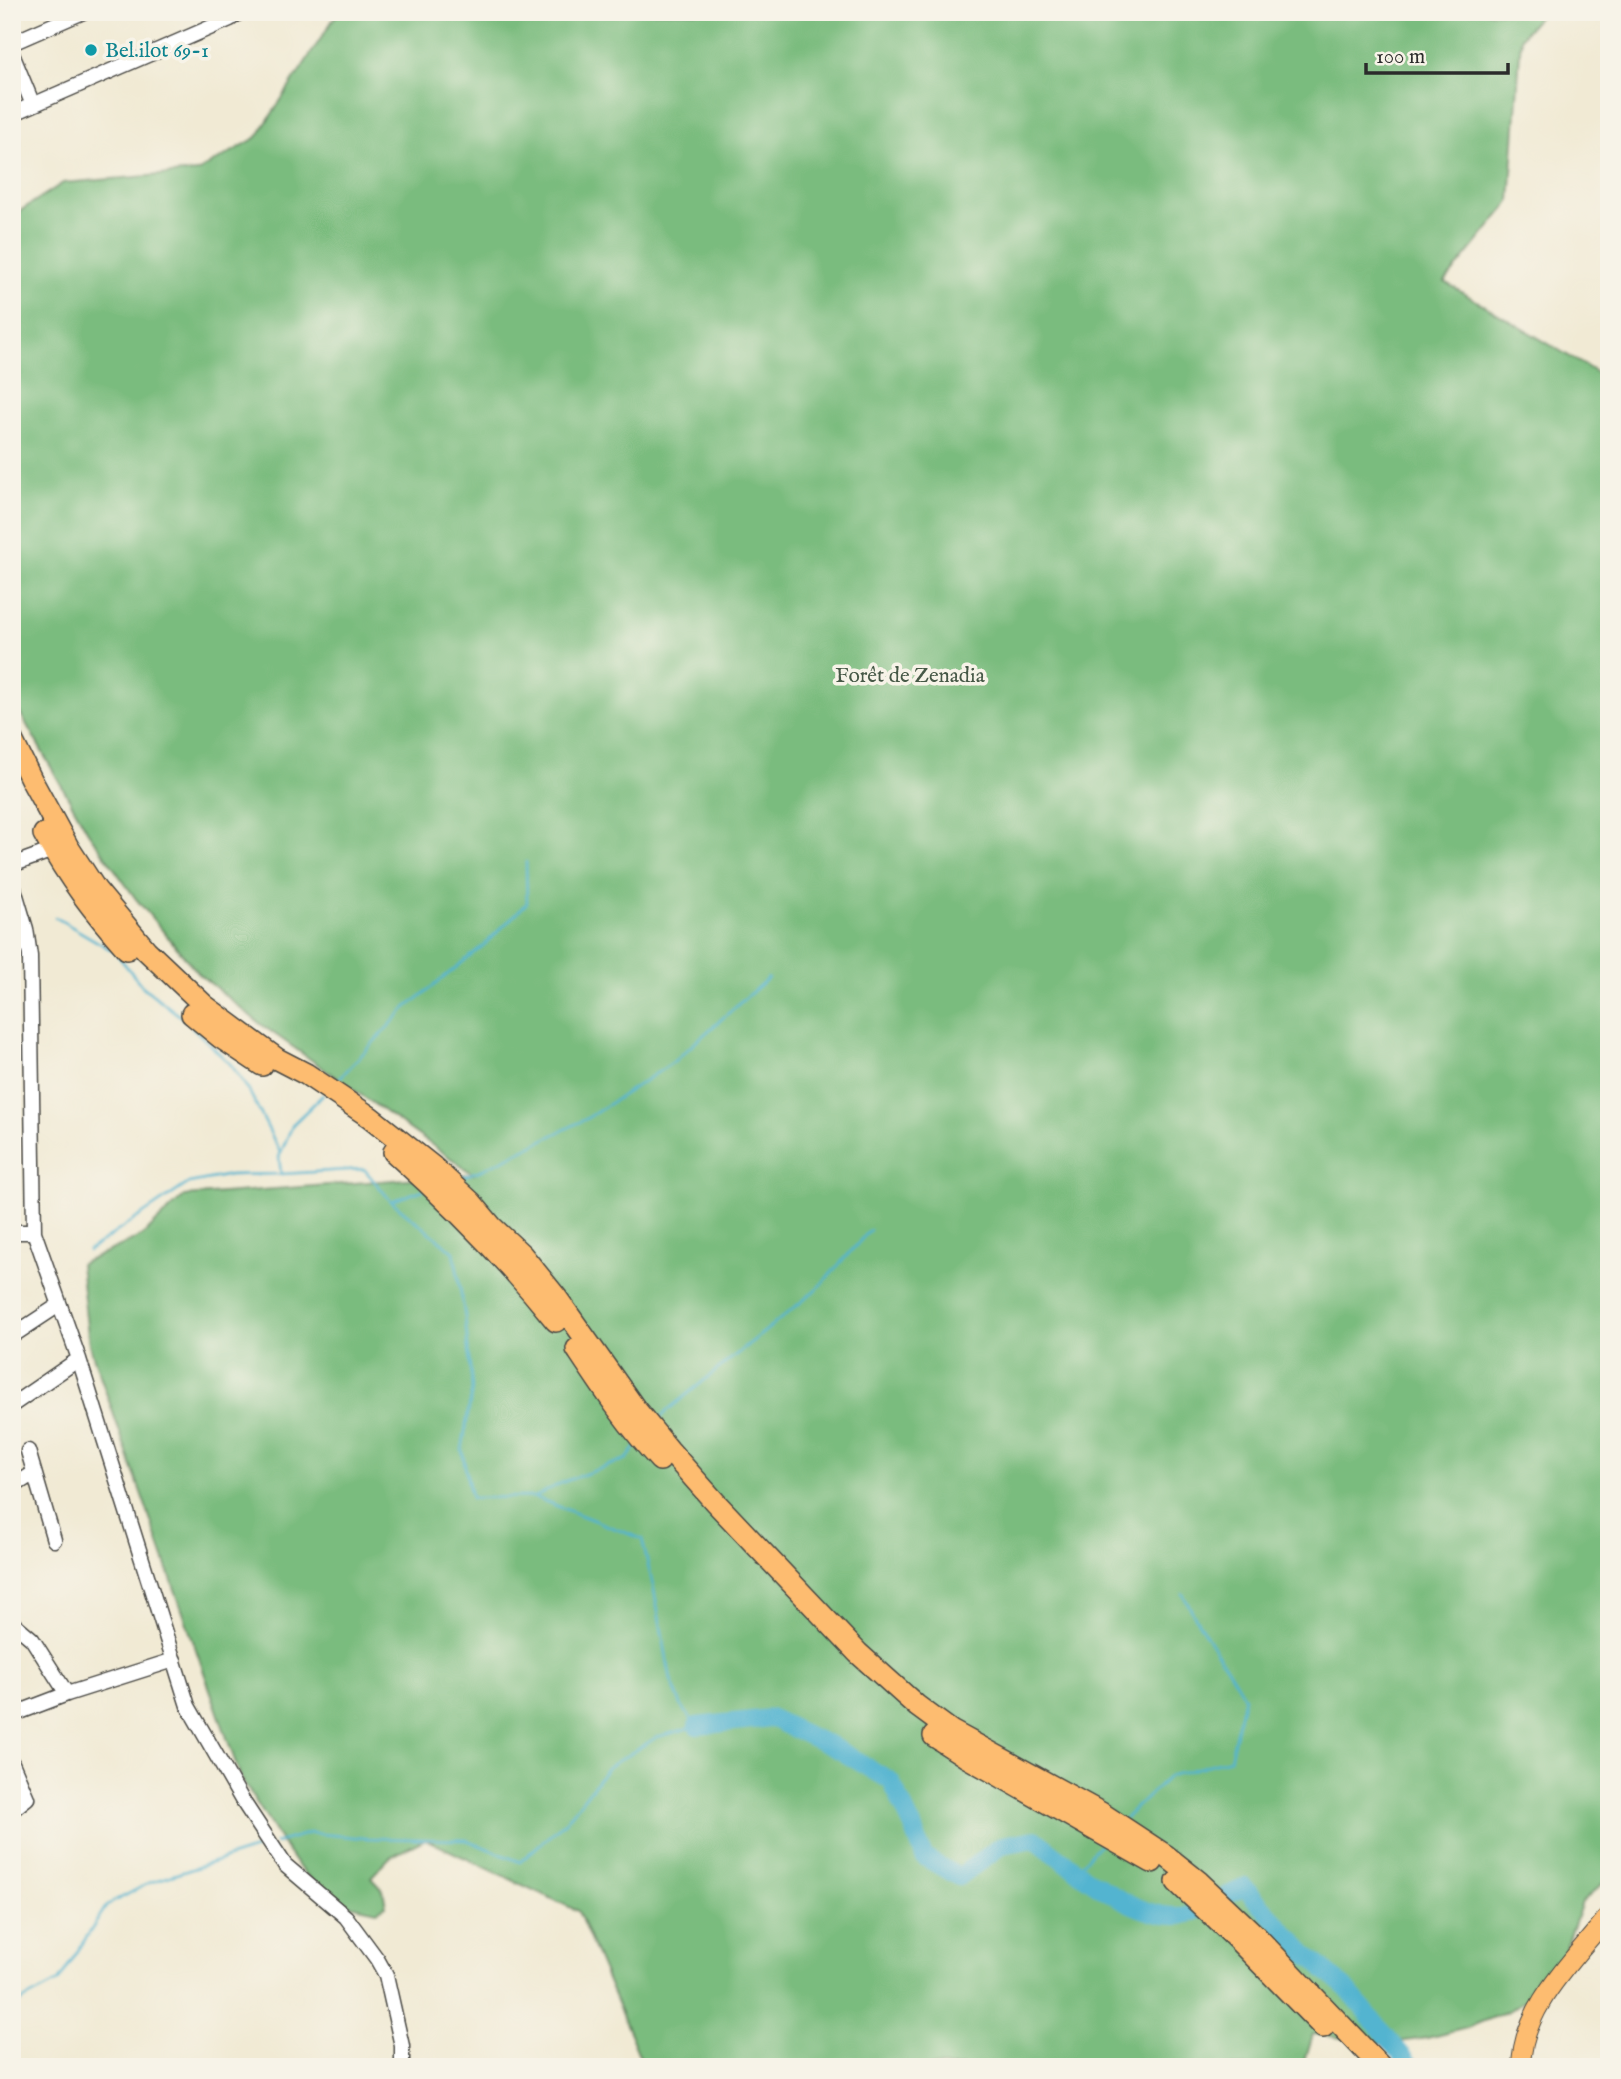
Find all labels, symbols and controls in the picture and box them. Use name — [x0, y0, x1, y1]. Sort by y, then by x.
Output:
scale bar — [1366, 32, 1507, 76]
place label: Bel.ilot 69-1 — [105, 38, 209, 65]
marker: Bel.ilot 69-1 — [83, 42, 99, 58]
text: 100 m — [1376, 44, 1425, 71]
park label: Forêt de Zenadia — [835, 663, 986, 690]

